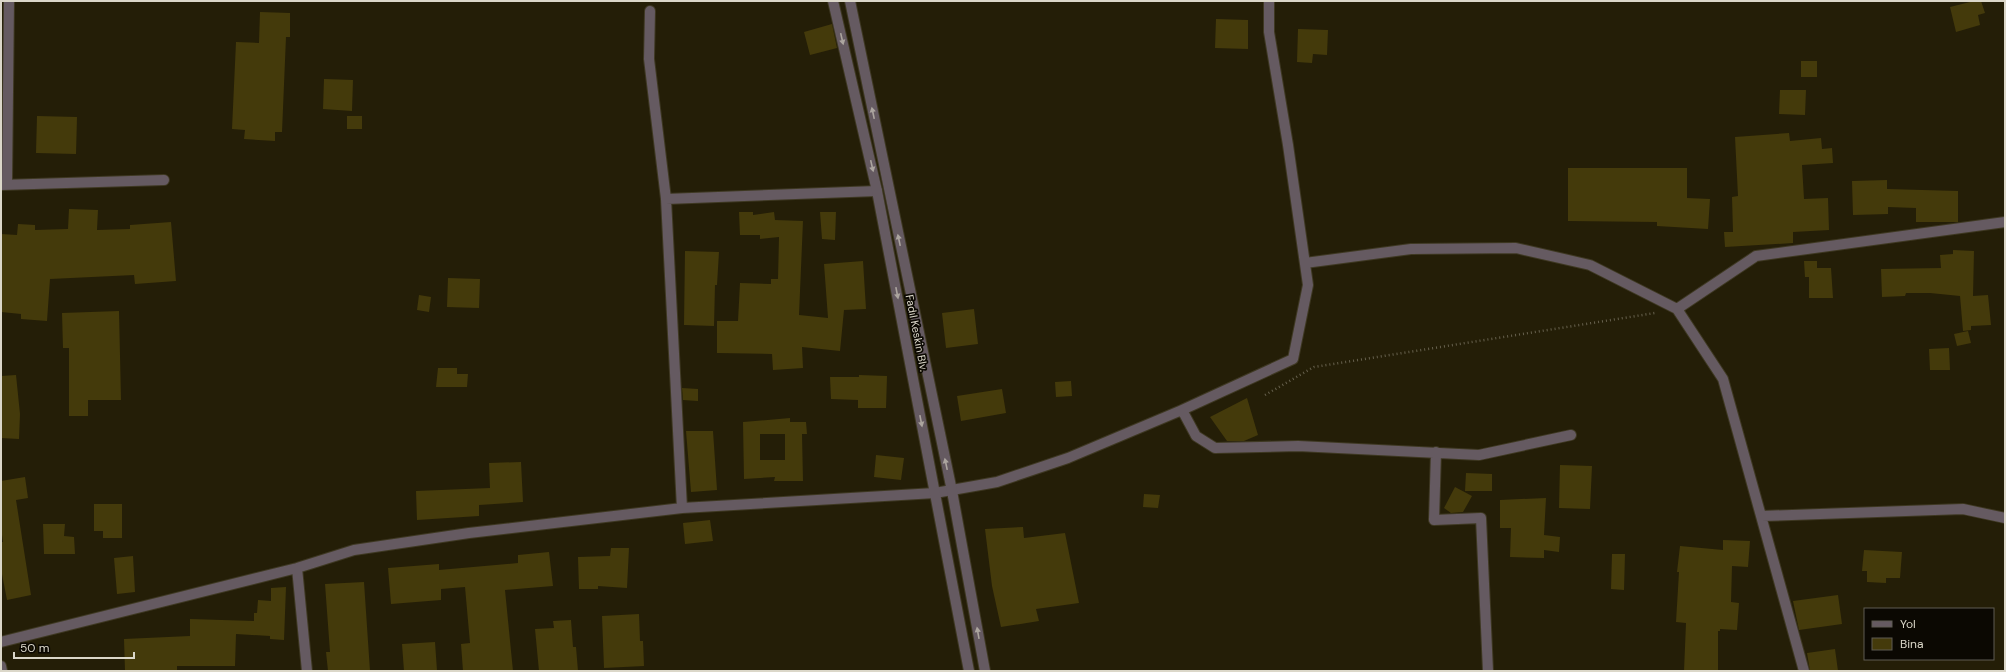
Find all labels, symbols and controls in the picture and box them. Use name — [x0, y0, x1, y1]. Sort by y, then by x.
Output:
one-way arrow — [840, 33, 846, 45]
one-way arrow — [870, 107, 876, 119]
one-way arrow — [869, 159, 875, 172]
one-way arrow — [896, 234, 902, 247]
one-way arrow — [894, 287, 900, 299]
street label: Fadıl Keskin Blv. — [903, 293, 931, 373]
one-way arrow — [919, 415, 925, 427]
one-way arrow — [943, 457, 949, 470]
legend — [1864, 608, 1994, 660]
text: Yol — [1900, 616, 1916, 632]
one-way arrow — [975, 626, 981, 639]
scale bar — [14, 634, 134, 660]
text: Bina — [1900, 636, 1924, 652]
text: 50 m — [20, 640, 49, 656]

